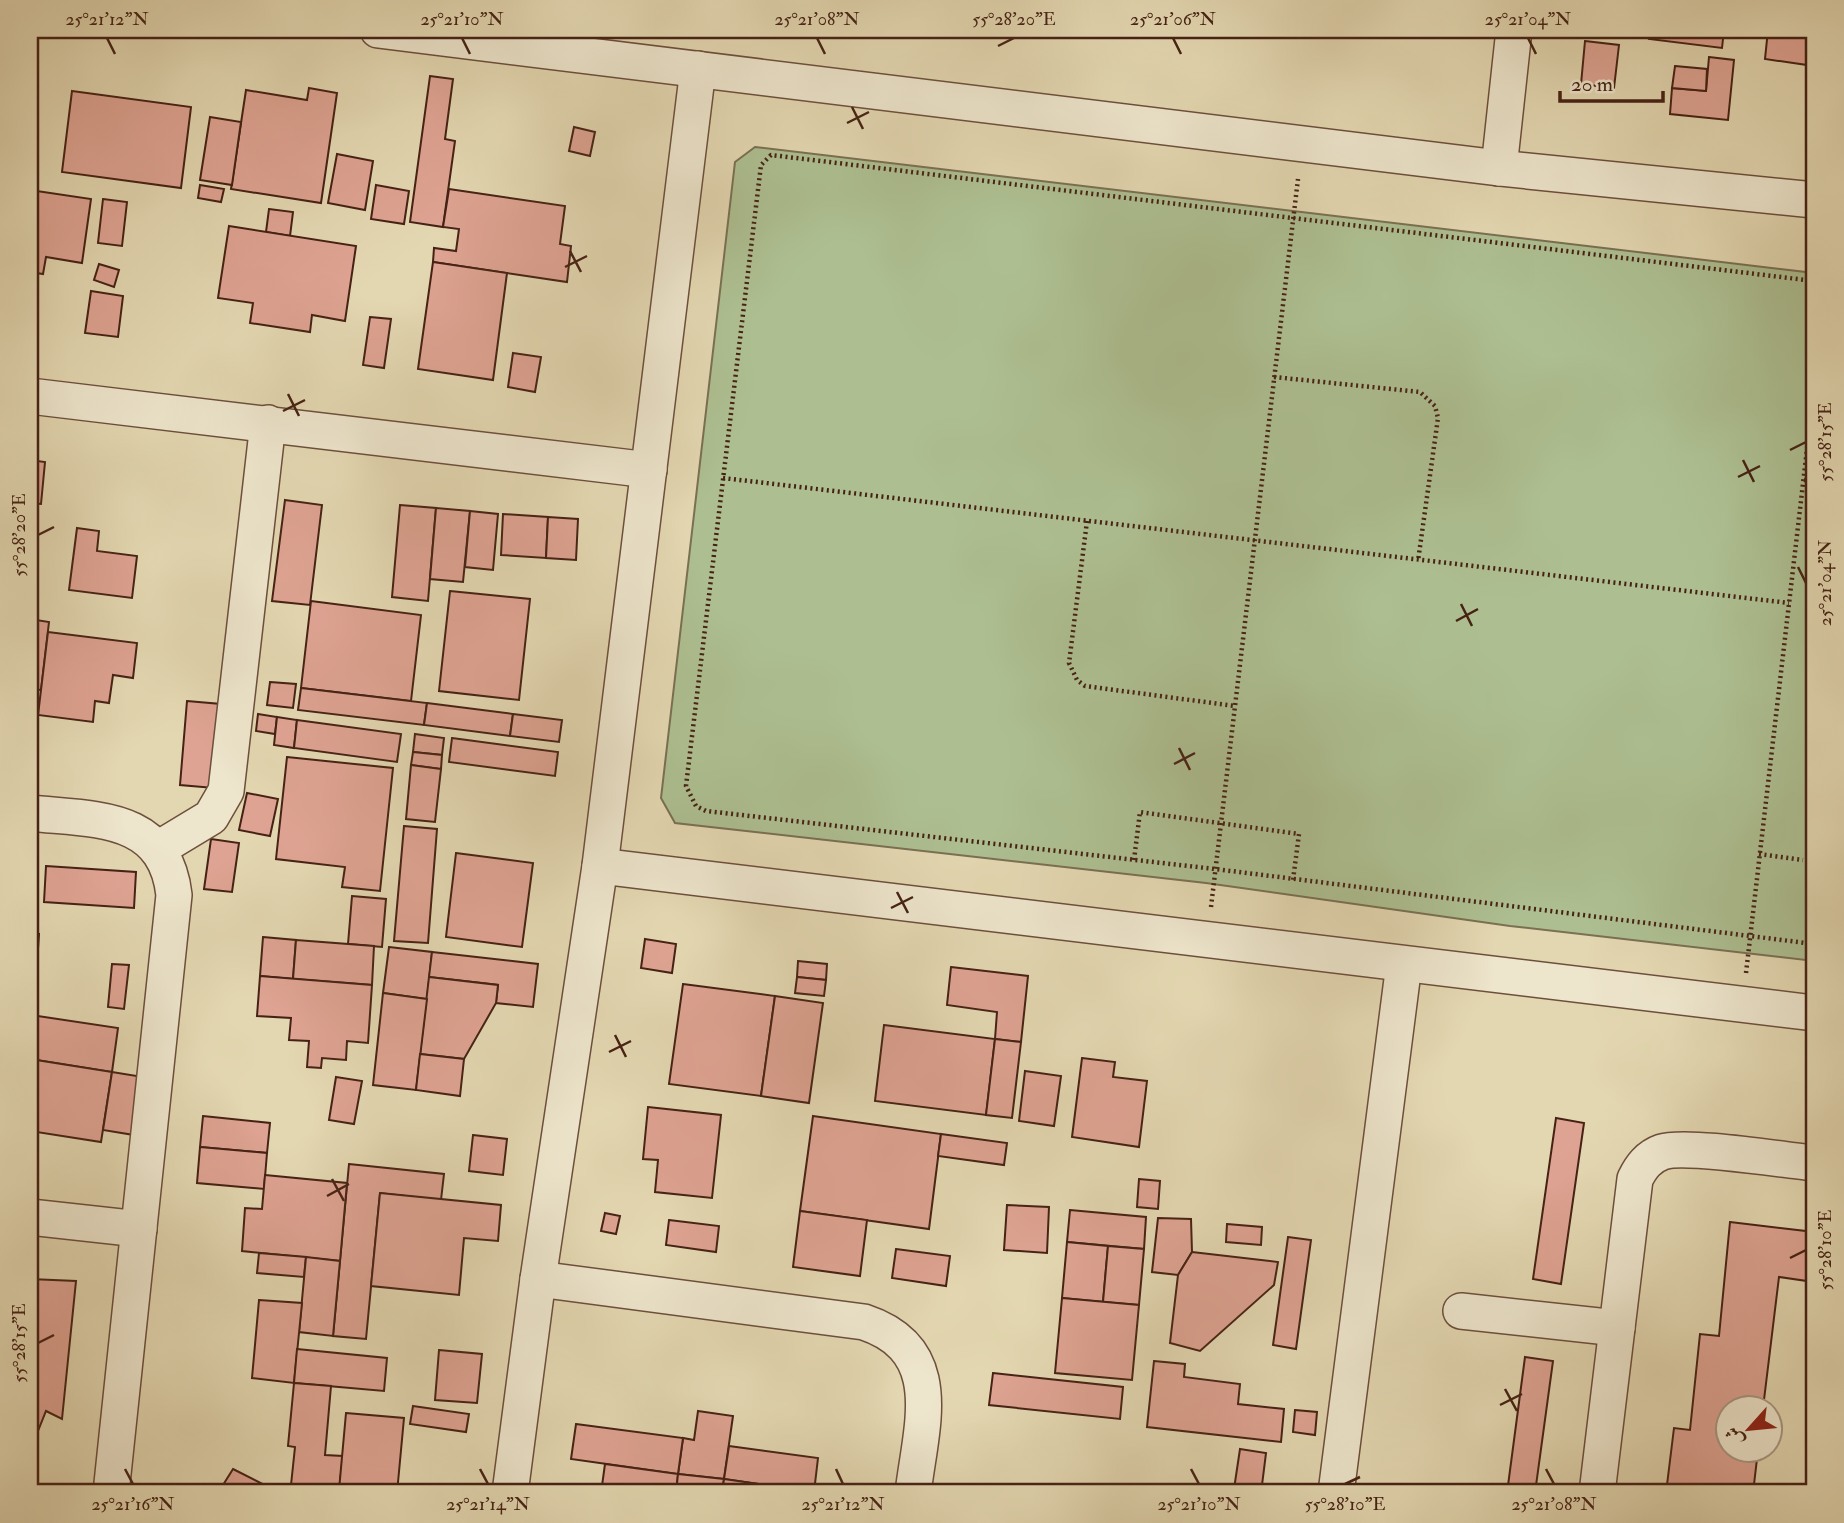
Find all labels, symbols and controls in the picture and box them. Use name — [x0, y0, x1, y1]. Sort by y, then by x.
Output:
text: 25°21'12"N — [65, 8, 149, 31]
text: 25°21'10"N — [420, 8, 504, 31]
text: 25°21'08"N — [774, 8, 860, 31]
text: 55°28'20"E — [972, 8, 1056, 31]
text: 25°21'06"N — [1130, 8, 1216, 31]
text: 25°21'04"N — [1485, 8, 1571, 31]
scale bar — [1560, 60, 1664, 104]
text: 20 m — [1571, 71, 1613, 98]
text: 55°28'15"E — [1814, 402, 1837, 482]
text: 55°28'20"E — [8, 493, 31, 577]
text: 25°21'04"N — [1814, 540, 1837, 626]
text: 55°28'10"E — [1814, 1210, 1837, 1290]
text: 55°28'15"E — [8, 1303, 31, 1383]
north arrow — [1714, 1394, 1784, 1464]
text: ش — [1720, 1422, 1750, 1450]
text: 25°21'16"N — [92, 1493, 174, 1516]
text: 25°21'14"N — [446, 1493, 530, 1516]
text: 25°21'12"N — [801, 1493, 885, 1516]
text: 25°21'10"N — [1157, 1493, 1241, 1516]
text: 55°28'10"E — [1305, 1493, 1385, 1516]
text: 25°21'08"N — [1511, 1493, 1597, 1516]

